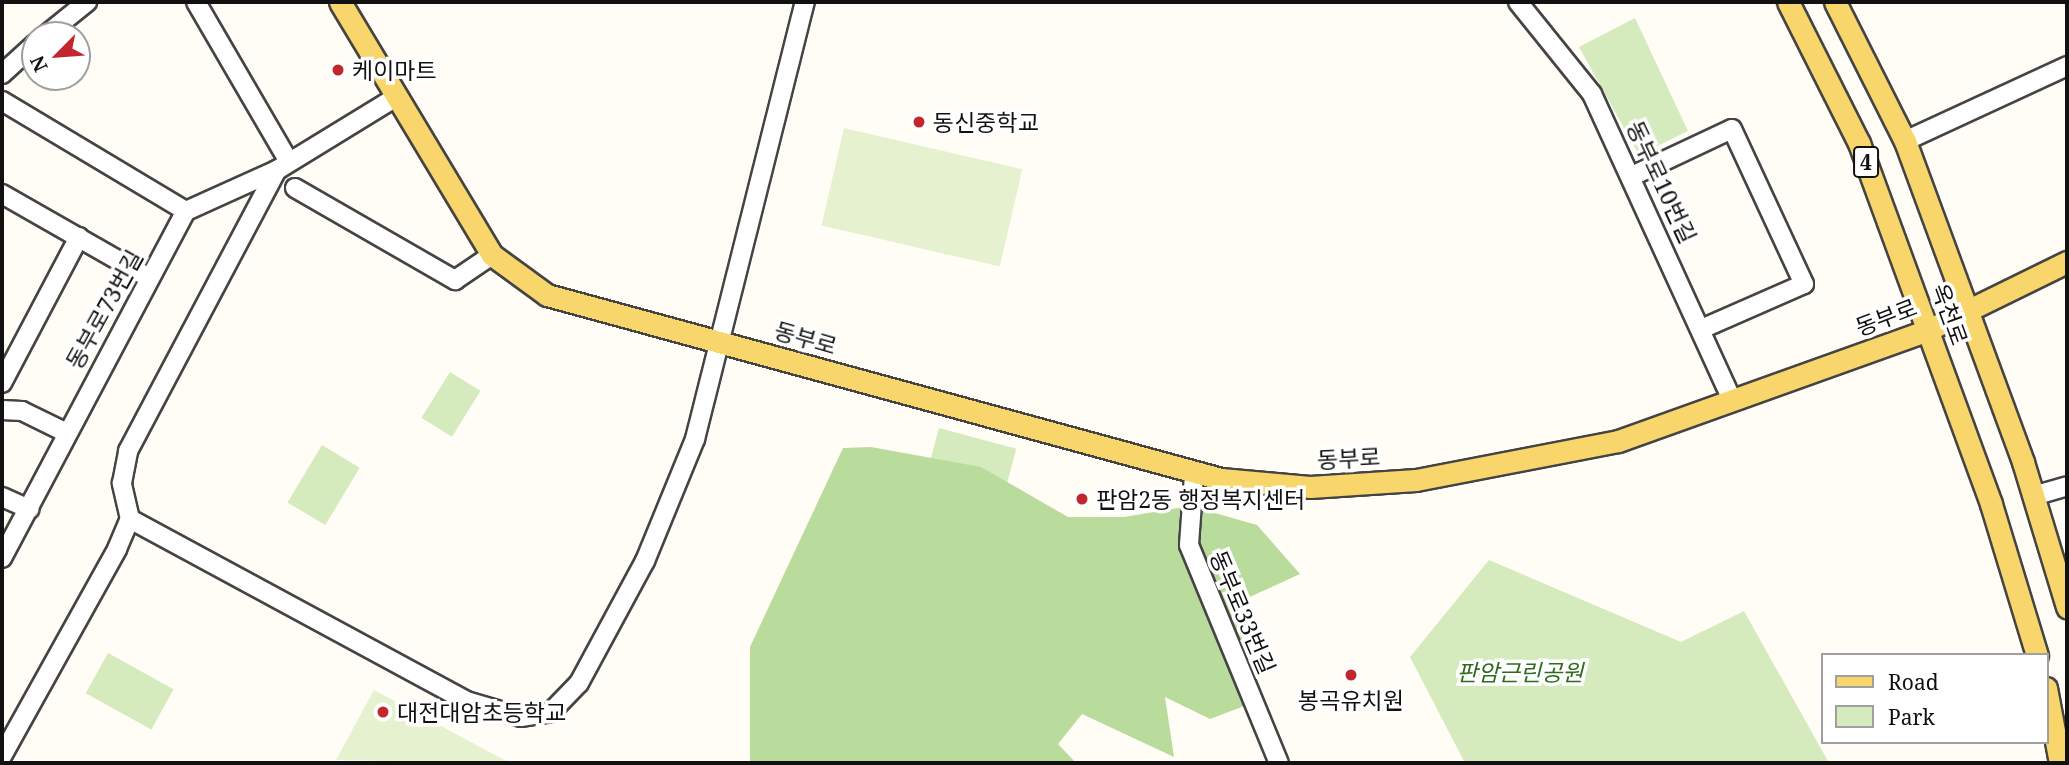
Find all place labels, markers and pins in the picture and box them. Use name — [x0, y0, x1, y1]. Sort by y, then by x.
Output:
place label: 케이마트 — [352, 56, 437, 84]
marker: 케이마트 — [330, 62, 346, 78]
place label: 동신중학교 — [933, 108, 1039, 136]
marker: 동신중학교 — [911, 114, 927, 130]
place label: 판암2동 행정복지센터 — [1096, 485, 1305, 513]
marker: 판암2동 행정복지센터 — [1074, 491, 1090, 507]
marker: 봉곡유치원 — [1343, 667, 1359, 683]
place label: 봉곡유치원 — [1298, 686, 1404, 714]
place label: 대전대암초등학교 — [397, 698, 566, 726]
marker: 대전대암초등학교 — [375, 704, 391, 720]

